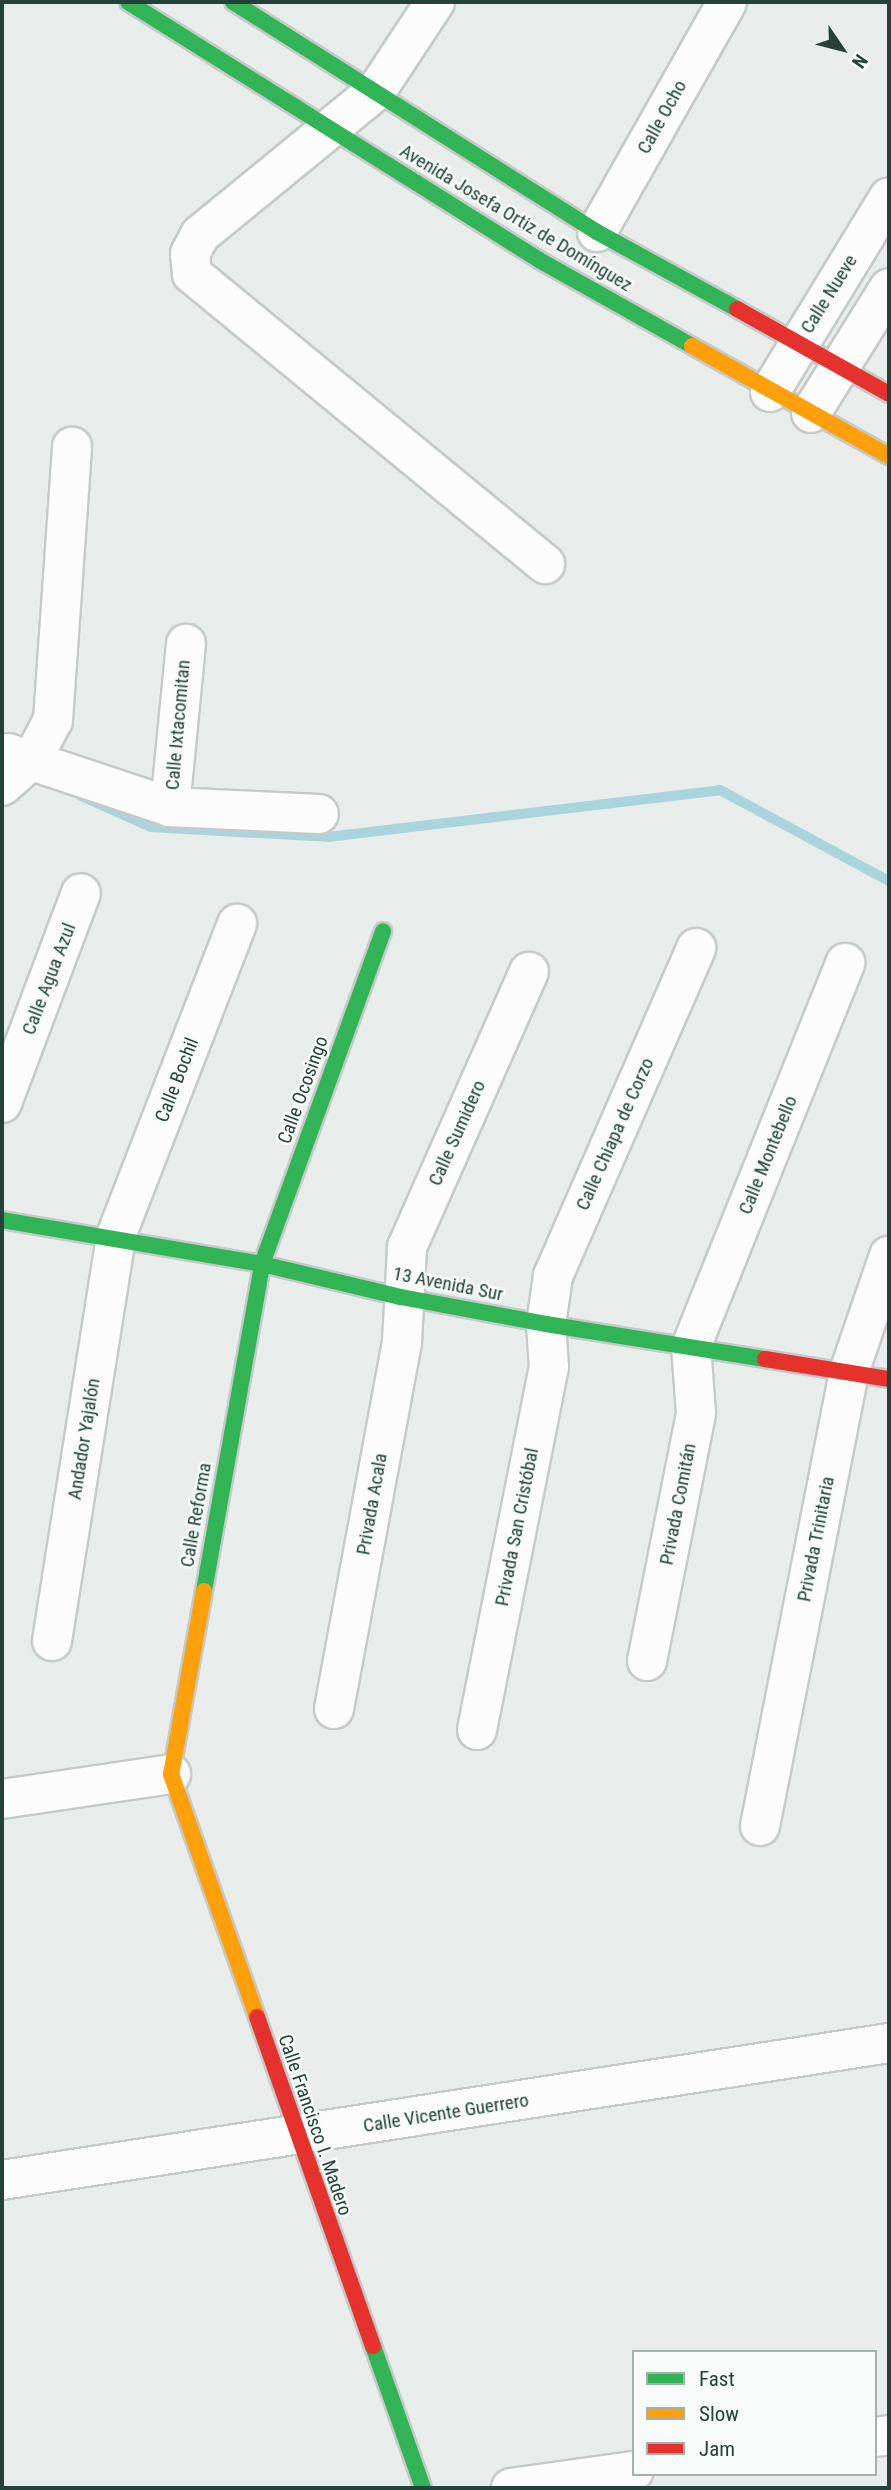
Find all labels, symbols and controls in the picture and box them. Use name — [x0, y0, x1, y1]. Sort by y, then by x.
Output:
north arrow — [807, 14, 877, 84]
text: N — [847, 50, 872, 73]
street label: Calle Ocho — [632, 76, 692, 158]
street label: Avenida Josefa Ortiz de Domínguez — [396, 140, 636, 296]
street label: Calle Nueve — [796, 250, 862, 338]
street label: Calle Ixtacomitan — [161, 659, 195, 791]
street label: Calle Agua Azul — [17, 920, 81, 1038]
street label: Calle Ocosingo — [273, 1033, 333, 1147]
street label: Calle Bochil — [151, 1035, 203, 1125]
street label: Calle Chiapa de Corzo — [571, 1054, 659, 1214]
street label: Calle Sumidero — [424, 1077, 490, 1189]
street label: Calle Montebello — [734, 1092, 802, 1218]
street label: 13 Avenida Sur — [391, 1262, 505, 1306]
street label: Andador Yajalón — [63, 1377, 105, 1501]
street label: Privada Comitán — [655, 1441, 701, 1567]
street label: Privada San Cristóbal — [490, 1446, 544, 1608]
street label: Privada Acala — [352, 1451, 392, 1557]
street label: Calle Reforma — [176, 1461, 216, 1569]
street label: Privada Trinitaria — [793, 1474, 839, 1604]
street label: Calle Francisco I. Madero — [273, 2031, 357, 2219]
street label: Calle Vicente Guerrero — [362, 2089, 530, 2137]
legend — [632, 2350, 877, 2476]
text: Fast — [699, 2367, 735, 2391]
text: Slow — [699, 2402, 739, 2426]
text: Jam — [699, 2437, 735, 2461]

